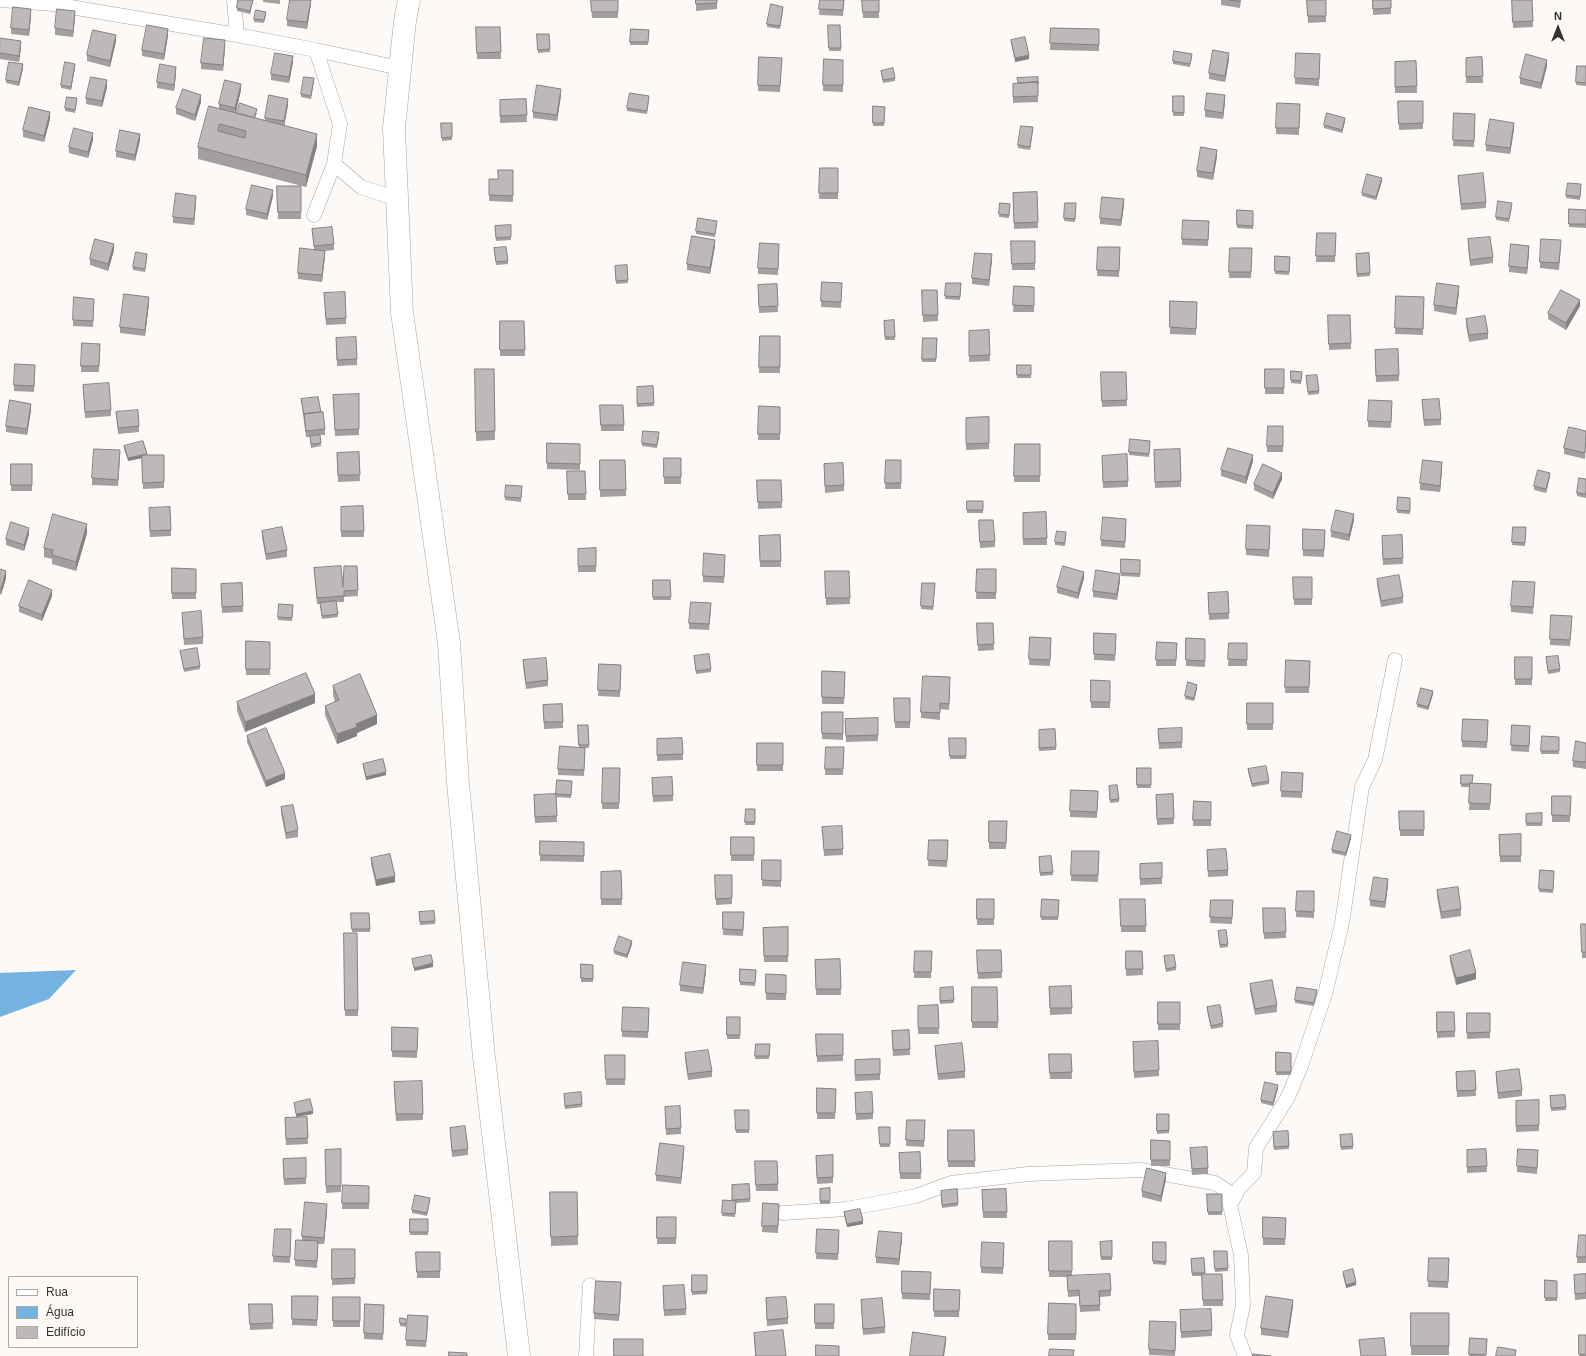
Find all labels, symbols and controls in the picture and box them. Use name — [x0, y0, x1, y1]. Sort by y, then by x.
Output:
north arrow — [1538, 8, 1578, 48]
text: N — [1554, 10, 1562, 22]
legend — [8, 1276, 138, 1348]
text: Rua — [46, 1285, 68, 1299]
text: Água — [46, 1305, 74, 1319]
text: Edifício — [46, 1325, 85, 1339]

